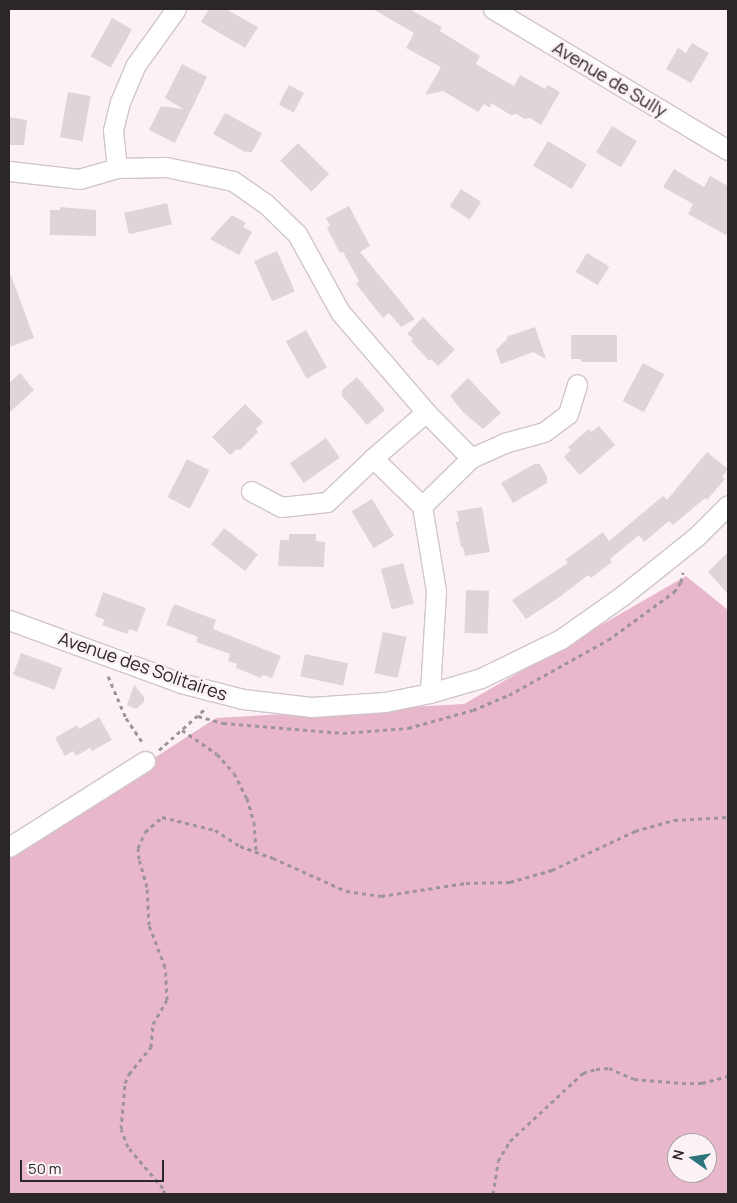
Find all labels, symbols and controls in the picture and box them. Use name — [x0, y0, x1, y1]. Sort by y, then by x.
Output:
street label: Avenue de Sully — [549, 36, 671, 122]
street label: Avenue des Solitaires — [56, 627, 230, 705]
north arrow — [667, 1133, 717, 1183]
text: N — [667, 1148, 688, 1162]
scale bar — [22, 1150, 166, 1182]
text: 50 m — [28, 1158, 62, 1179]

